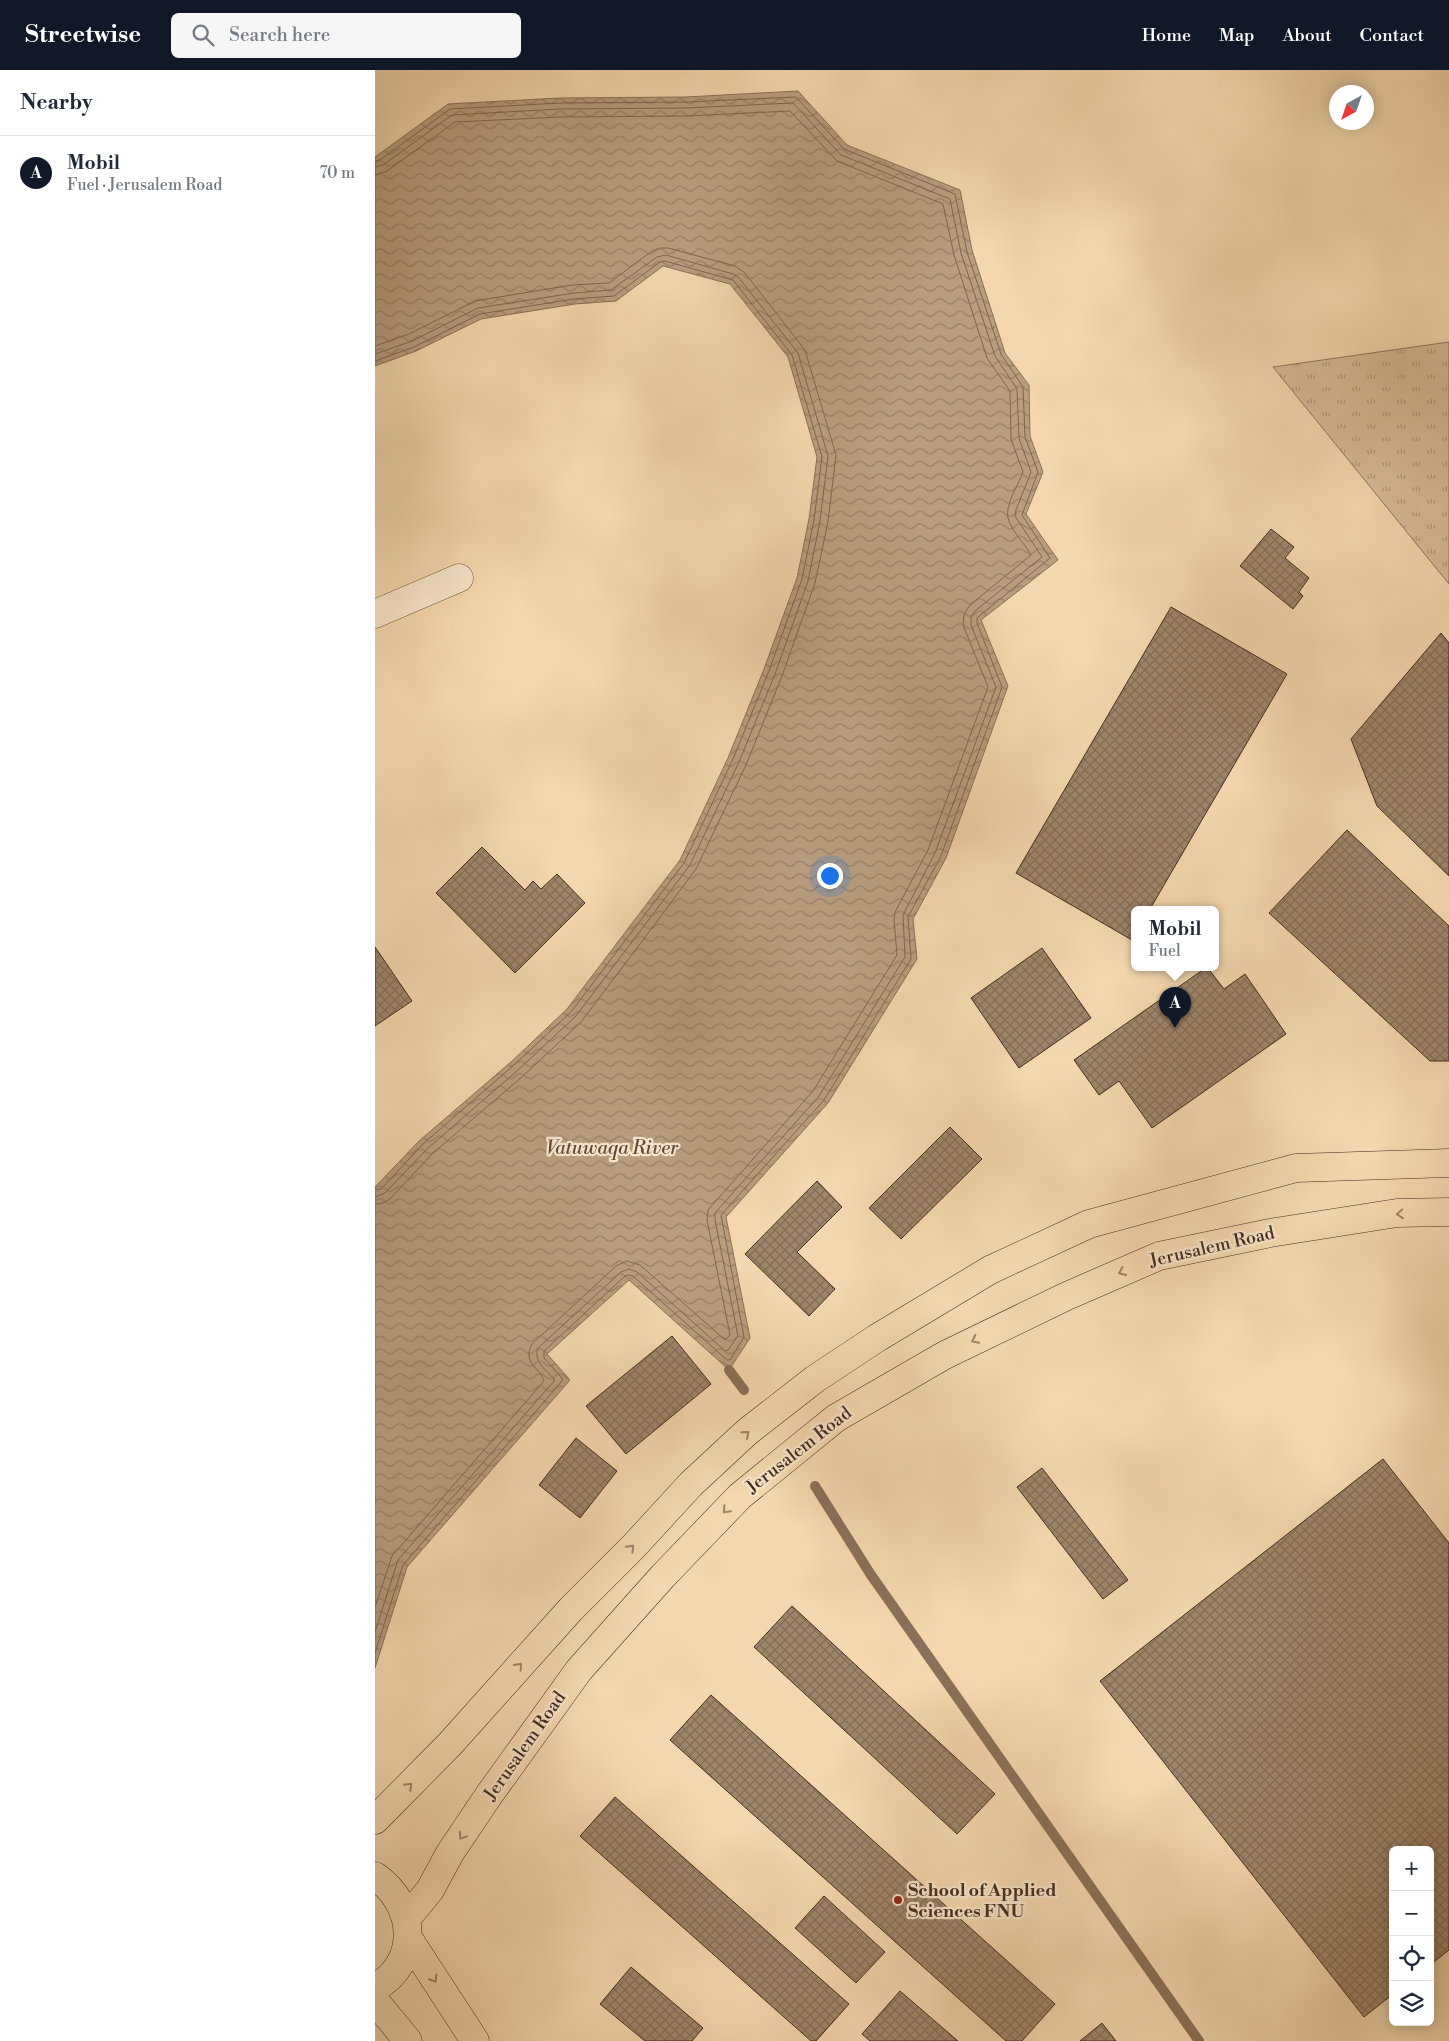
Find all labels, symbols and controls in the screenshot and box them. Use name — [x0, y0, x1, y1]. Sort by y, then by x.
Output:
search box — [171, 13, 521, 58]
text: Streetwise — [25, 20, 141, 50]
icon: search — [189, 21, 217, 49]
text: Search here — [229, 23, 330, 47]
text: Home — [1142, 24, 1191, 47]
text: Map — [1219, 24, 1255, 47]
text: About — [1283, 24, 1332, 47]
text: Contact — [1360, 24, 1424, 47]
north arrow — [1329, 85, 1374, 130]
text: Nearby — [20, 90, 93, 116]
text: Mobil — [67, 151, 120, 175]
text: A — [30, 163, 42, 183]
text: 70 m — [319, 163, 355, 183]
text: Fuel · Jerusalem Road — [67, 175, 222, 195]
your location — [817, 863, 843, 889]
popup — [1131, 906, 1219, 971]
text: Mobil — [1148, 917, 1202, 941]
text: Fuel — [1148, 941, 1181, 961]
pin: A — [1159, 987, 1191, 1028]
water label: Vatuwaqa River — [546, 1136, 679, 1160]
one-way arrow — [1396, 1208, 1404, 1219]
street label: Jerusalem Road — [1146, 1221, 1278, 1273]
one-way arrow — [1118, 1265, 1127, 1276]
one-way arrow — [971, 1334, 980, 1345]
street label: Jerusalem Road — [741, 1401, 857, 1499]
one-way arrow — [741, 1431, 750, 1440]
one-way arrow — [723, 1504, 732, 1513]
one-way arrow — [625, 1545, 634, 1554]
one-way arrow — [513, 1662, 522, 1671]
street label: Jerusalem Road — [478, 1686, 572, 1806]
one-way arrow — [403, 1782, 412, 1791]
one-way arrow — [459, 1830, 468, 1840]
map controls — [1389, 1846, 1434, 2026]
button: + — [1389, 1846, 1434, 1891]
place label: School of Applied Sciences FNU — [908, 1879, 1057, 1923]
button: − — [1389, 1891, 1434, 1936]
marker: School of Applied Sciences FNU — [892, 1894, 904, 1906]
button: locate — [1389, 1936, 1434, 1981]
one-way arrow — [427, 1974, 437, 1983]
button: layers — [1389, 1981, 1434, 2026]

